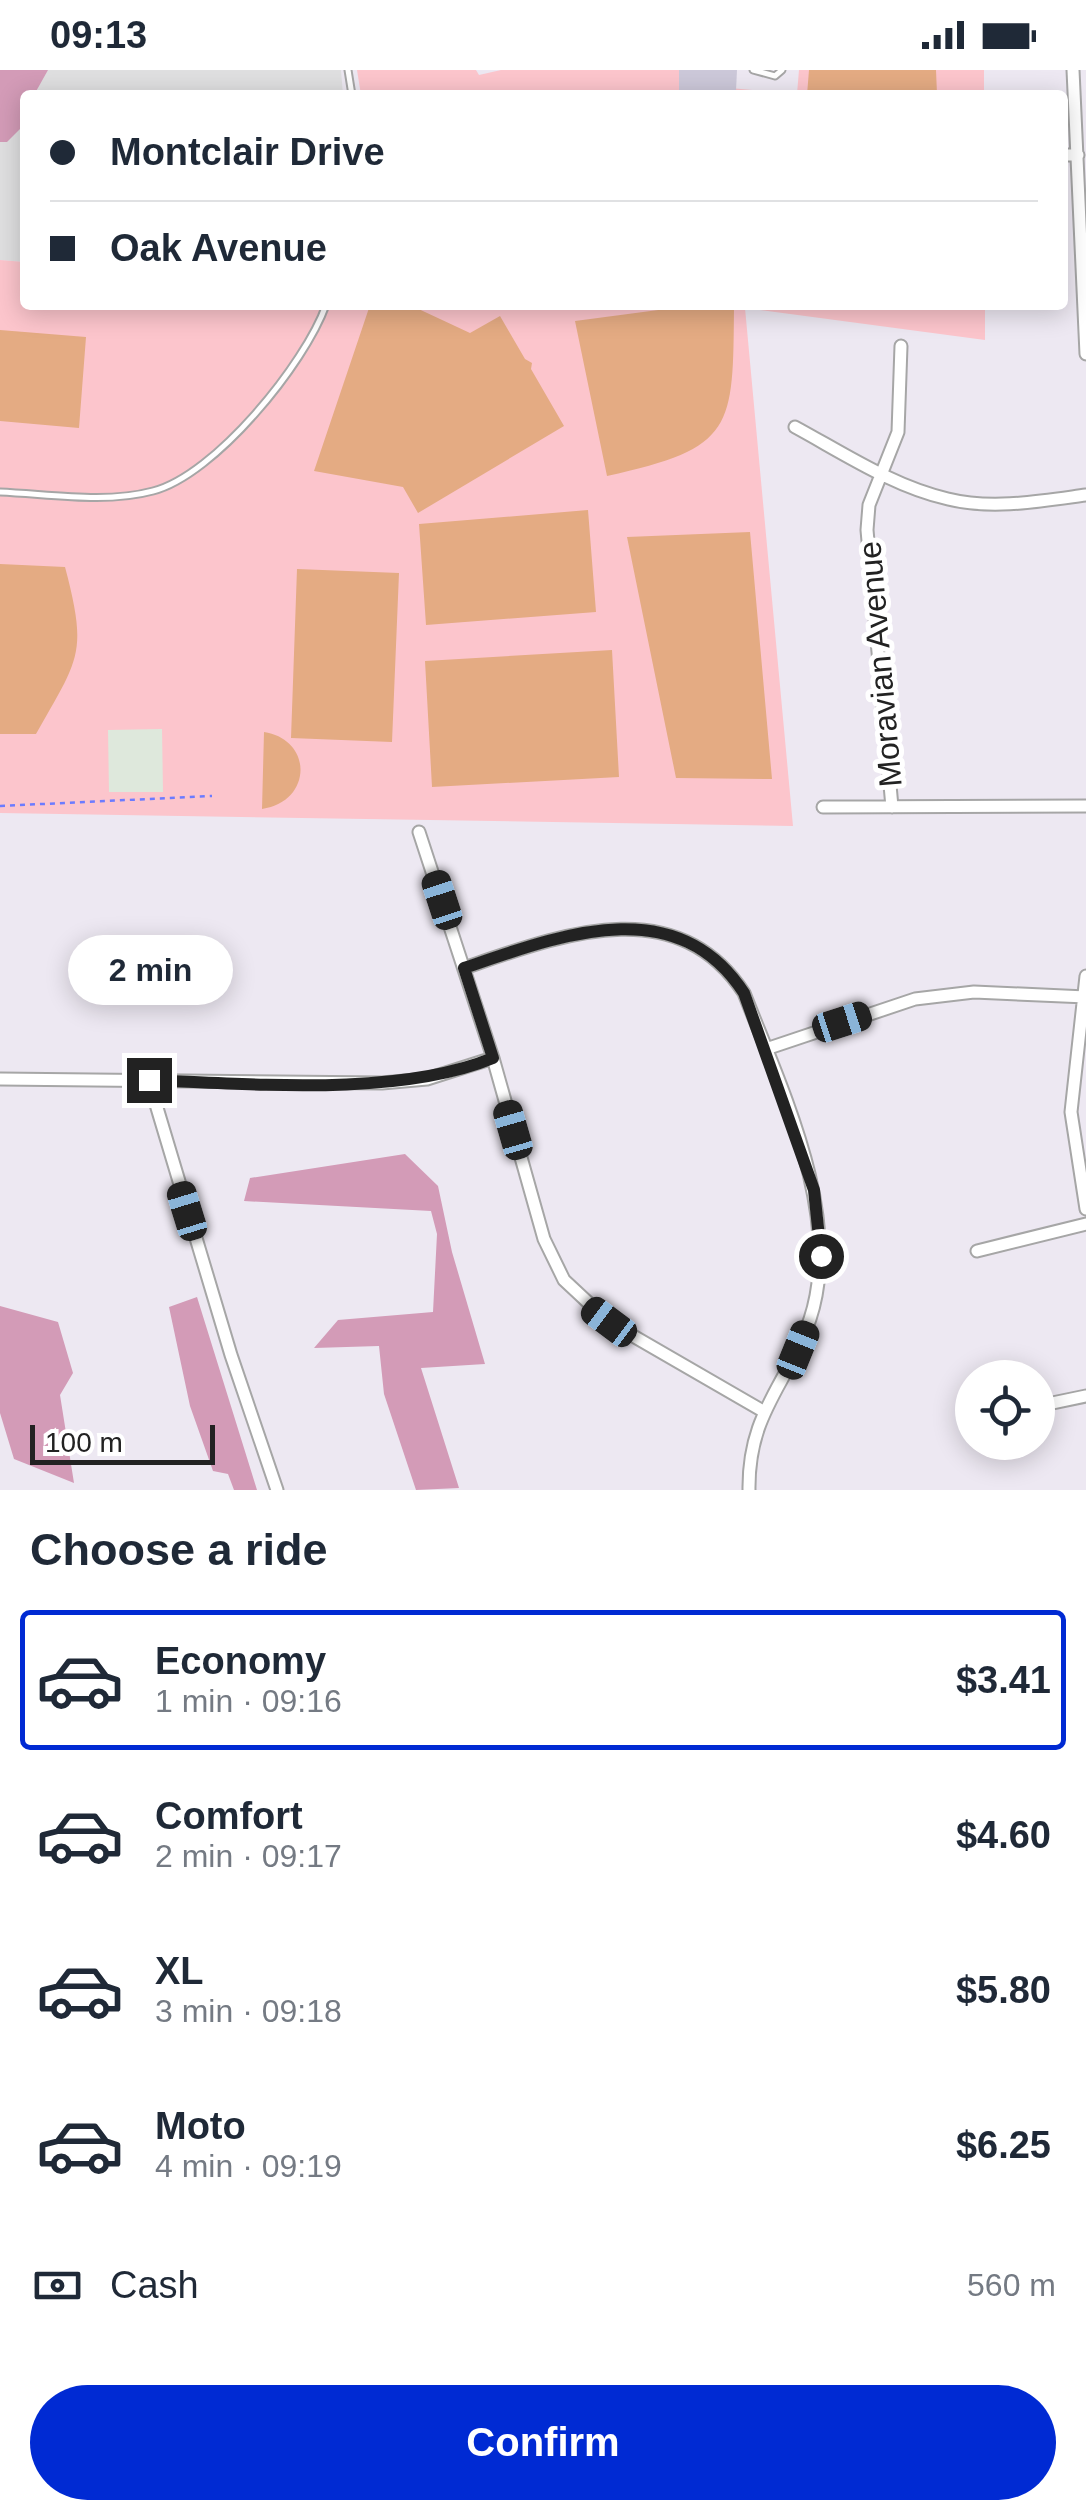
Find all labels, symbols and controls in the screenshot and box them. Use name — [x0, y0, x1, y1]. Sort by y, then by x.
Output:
text: 09:13 — [50, 14, 147, 56]
text: Montclair Drive — [110, 131, 385, 173]
text: Oak Avenue — [110, 227, 327, 269]
street label: Moravian Avenue — [851, 540, 909, 788]
car — [418, 867, 466, 933]
callout: 2 min — [66, 935, 232, 1005]
text: 2 min — [109, 952, 192, 988]
car — [809, 998, 875, 1046]
route end — [127, 1058, 172, 1103]
car — [490, 1097, 536, 1163]
car — [164, 1178, 210, 1244]
route start — [799, 1234, 844, 1279]
car — [576, 1292, 642, 1352]
car — [773, 1317, 823, 1383]
map controls — [955, 1360, 1055, 1460]
button: locate — [955, 1360, 1055, 1460]
scale bar — [30, 1420, 215, 1464]
text: 100 m — [45, 1427, 123, 1458]
text: Choose a ride — [30, 1524, 328, 1575]
icon: car — [35, 1635, 125, 1725]
text: Economy — [155, 1640, 326, 1682]
text: $3.41 — [956, 1659, 1051, 1701]
text: 1 min · 09:16 — [155, 1683, 342, 1719]
icon: car — [35, 1790, 125, 1880]
text: Comfort — [155, 1795, 303, 1837]
text: $4.60 — [956, 1814, 1051, 1856]
text: 2 min · 09:17 — [155, 1838, 342, 1874]
icon: car — [35, 1945, 125, 2035]
text: XL — [155, 1950, 204, 1992]
text: $5.80 — [956, 1969, 1051, 2011]
text: 3 min · 09:18 — [155, 1993, 342, 2029]
icon: car — [35, 2100, 125, 2190]
text: Moto — [155, 2105, 246, 2147]
text: $6.25 — [956, 2124, 1051, 2166]
text: 4 min · 09:19 — [155, 2148, 342, 2184]
icon: cash — [30, 2258, 85, 2313]
text: Cash — [110, 2264, 199, 2306]
text: 560 m — [967, 2267, 1056, 2303]
button: Confirm — [30, 2385, 1056, 2500]

